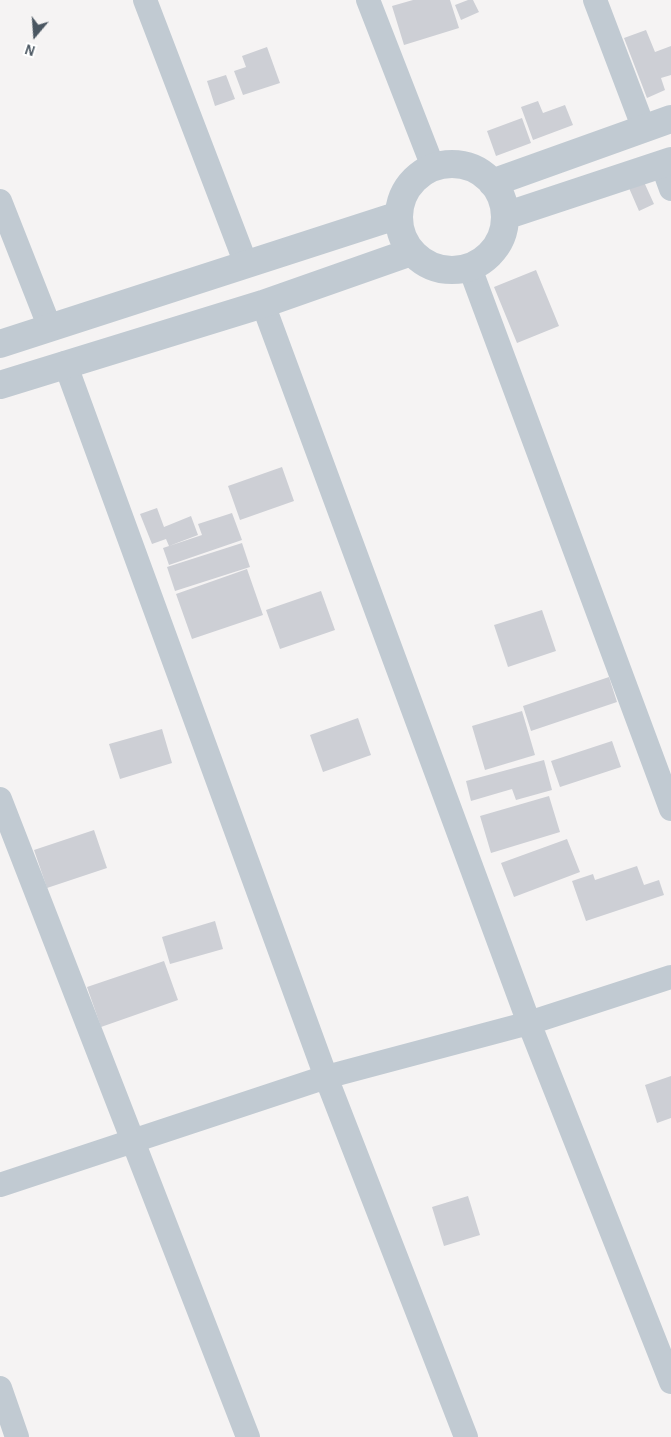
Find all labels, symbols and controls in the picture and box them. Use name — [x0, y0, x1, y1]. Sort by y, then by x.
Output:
north arrow — [10, 10, 60, 60]
text: N — [24, 41, 37, 57]

